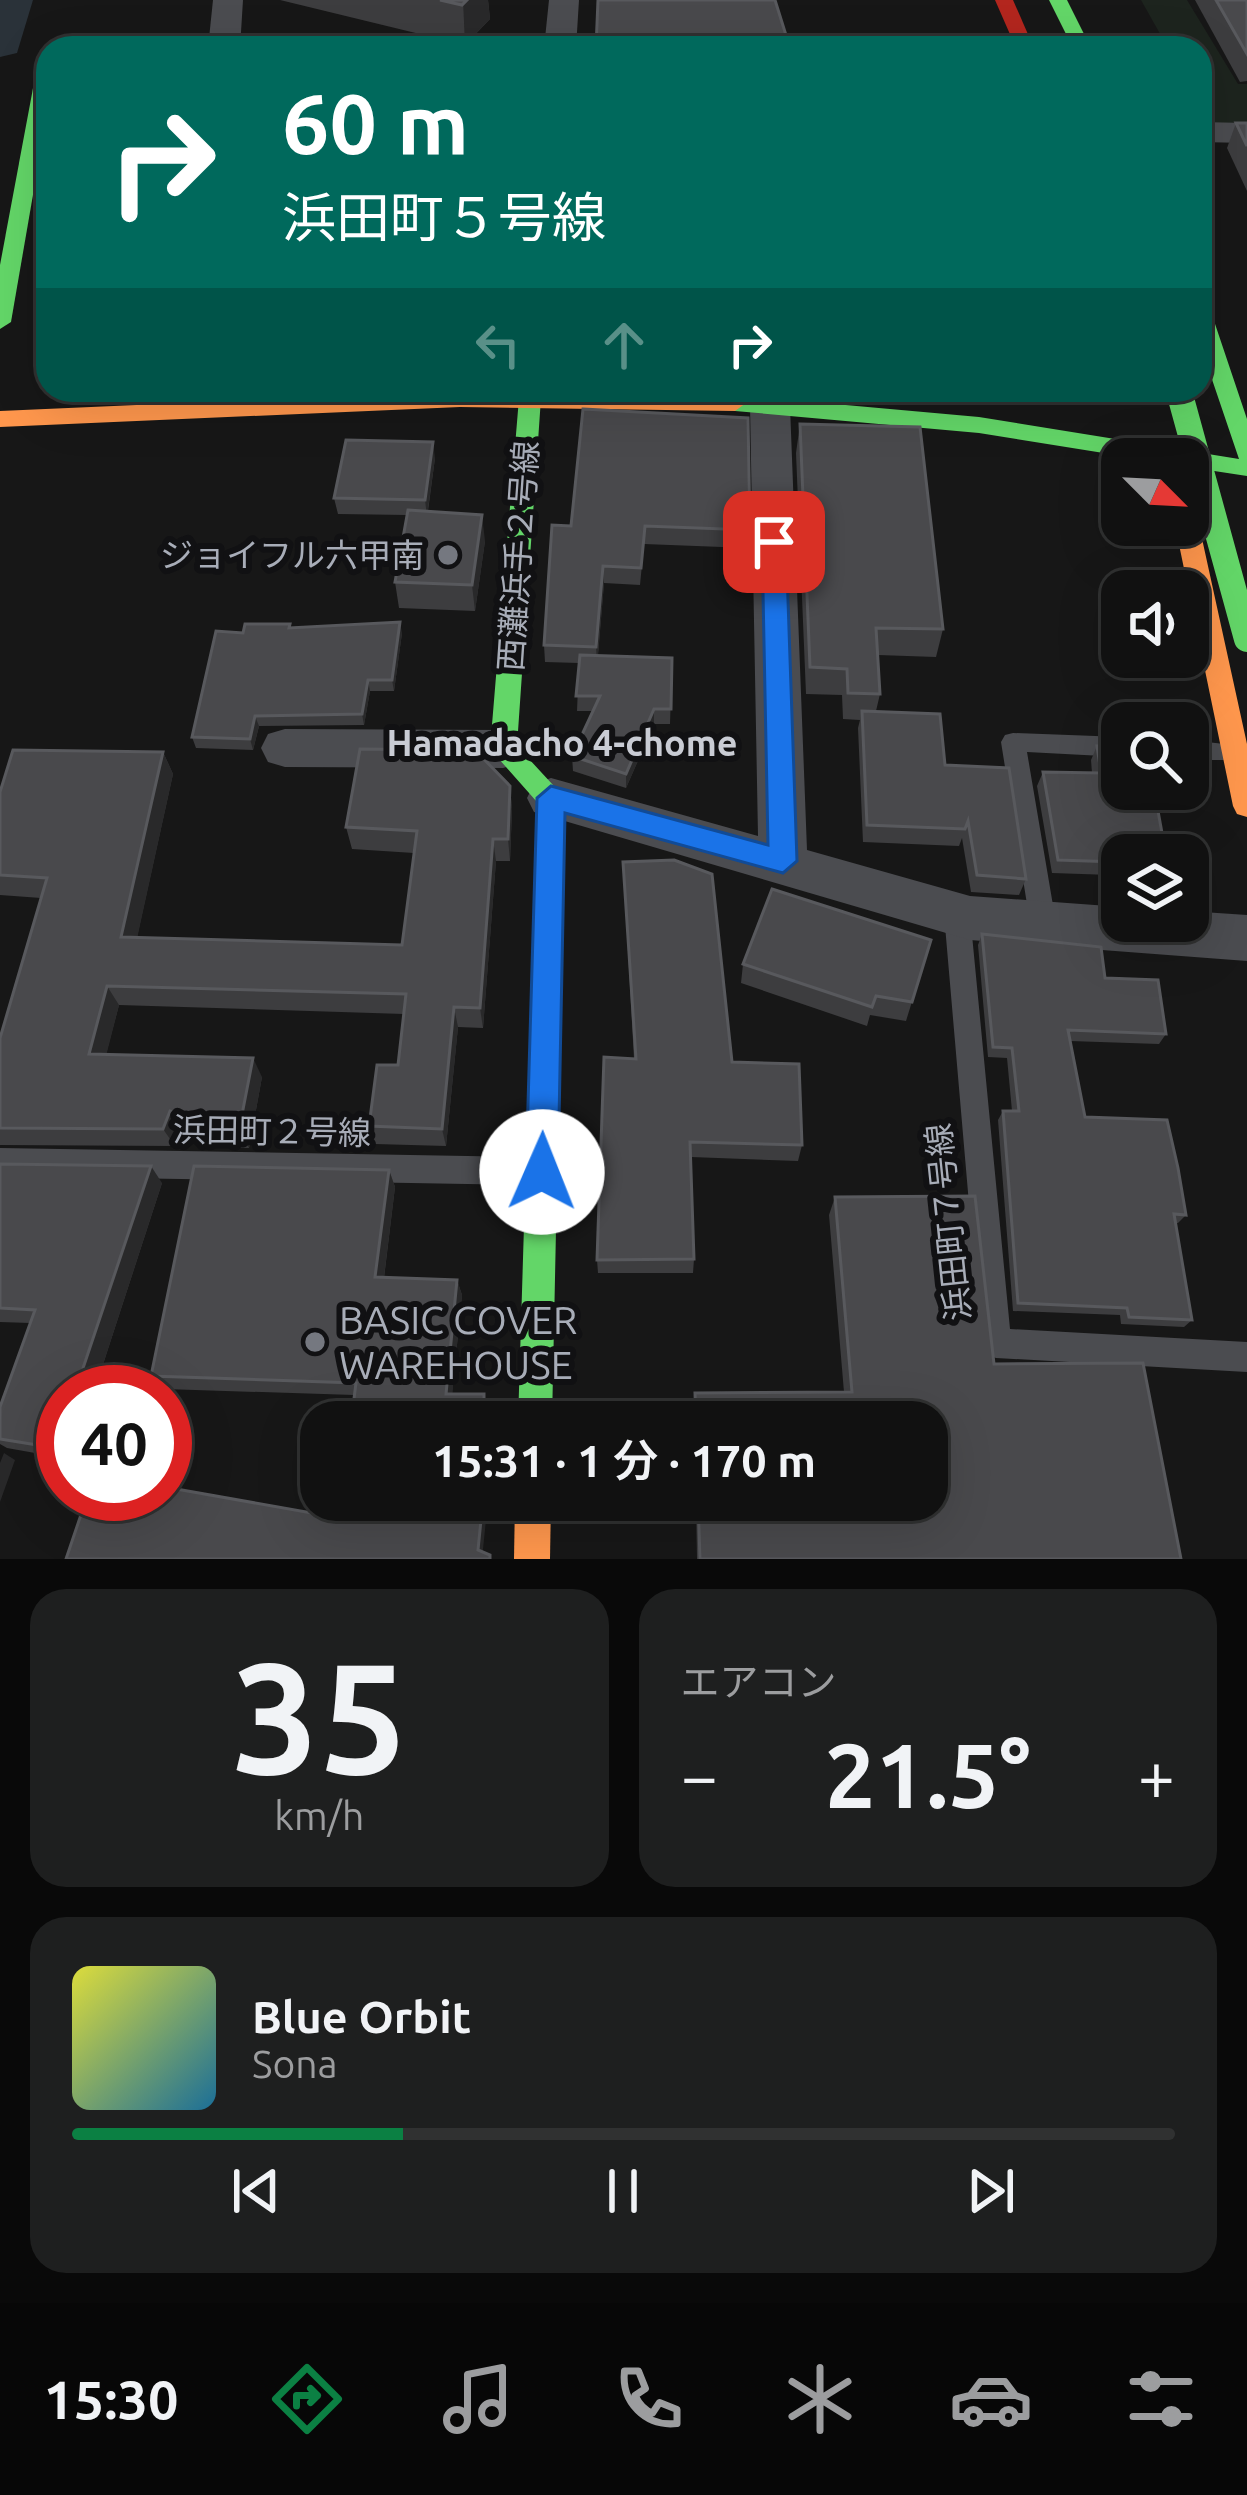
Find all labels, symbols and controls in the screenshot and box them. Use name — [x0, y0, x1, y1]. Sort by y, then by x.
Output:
text: 60 m — [282, 76, 469, 170]
icon: right — [84, 84, 240, 240]
text: 浜田町５号線 — [282, 187, 606, 247]
icon: left — [465, 312, 531, 378]
icon: ahead — [591, 312, 657, 378]
icon: right — [717, 312, 783, 378]
north arrow — [1101, 438, 1209, 546]
map controls — [1101, 438, 1209, 942]
street label: 西灘浜手２号線 — [491, 439, 544, 672]
pin — [723, 491, 825, 593]
icon: arrive — [741, 509, 807, 575]
place label: ジョイフル六甲南 — [160, 536, 424, 573]
marker: ジョイフル六甲南 — [435, 542, 461, 568]
button: sound — [1101, 570, 1209, 678]
button: search — [1101, 702, 1209, 810]
district label: Hamadacho 4-chome — [387, 722, 737, 763]
button: layers — [1101, 834, 1209, 942]
position arrow — [479, 1109, 605, 1235]
street label: 浜田町２号線 — [173, 1110, 371, 1151]
street label: 浜田町７号線 — [919, 1122, 976, 1322]
place label: BASIC COVER WAREHOUSE — [339, 1298, 577, 1386]
marker: BASIC COVER WAREHOUSE — [302, 1329, 328, 1355]
speed limit sign: 40 — [36, 1365, 192, 1521]
text: 15:31 · 1 分 · 170 m — [432, 1435, 816, 1486]
text: 35 — [231, 1629, 407, 1803]
text: エアコン — [681, 1660, 837, 1703]
text: 21.5° — [825, 1724, 1031, 1825]
text: − — [681, 1738, 718, 1812]
text: + — [1138, 1738, 1175, 1812]
text: km/h — [274, 1794, 364, 1837]
text: Blue Orbit — [252, 1991, 471, 2042]
text: Sona — [252, 2042, 338, 2085]
icon: previous — [223, 2158, 289, 2224]
icon: pause — [590, 2158, 656, 2224]
icon: next — [958, 2158, 1024, 2224]
icon: directions — [265, 2357, 349, 2441]
icon: music — [436, 2357, 520, 2441]
icon: phone — [607, 2357, 691, 2441]
icon: climate — [778, 2357, 862, 2441]
icon: car — [949, 2357, 1033, 2441]
icon: filters — [1119, 2357, 1203, 2441]
text: 15:30 — [43, 2369, 179, 2429]

